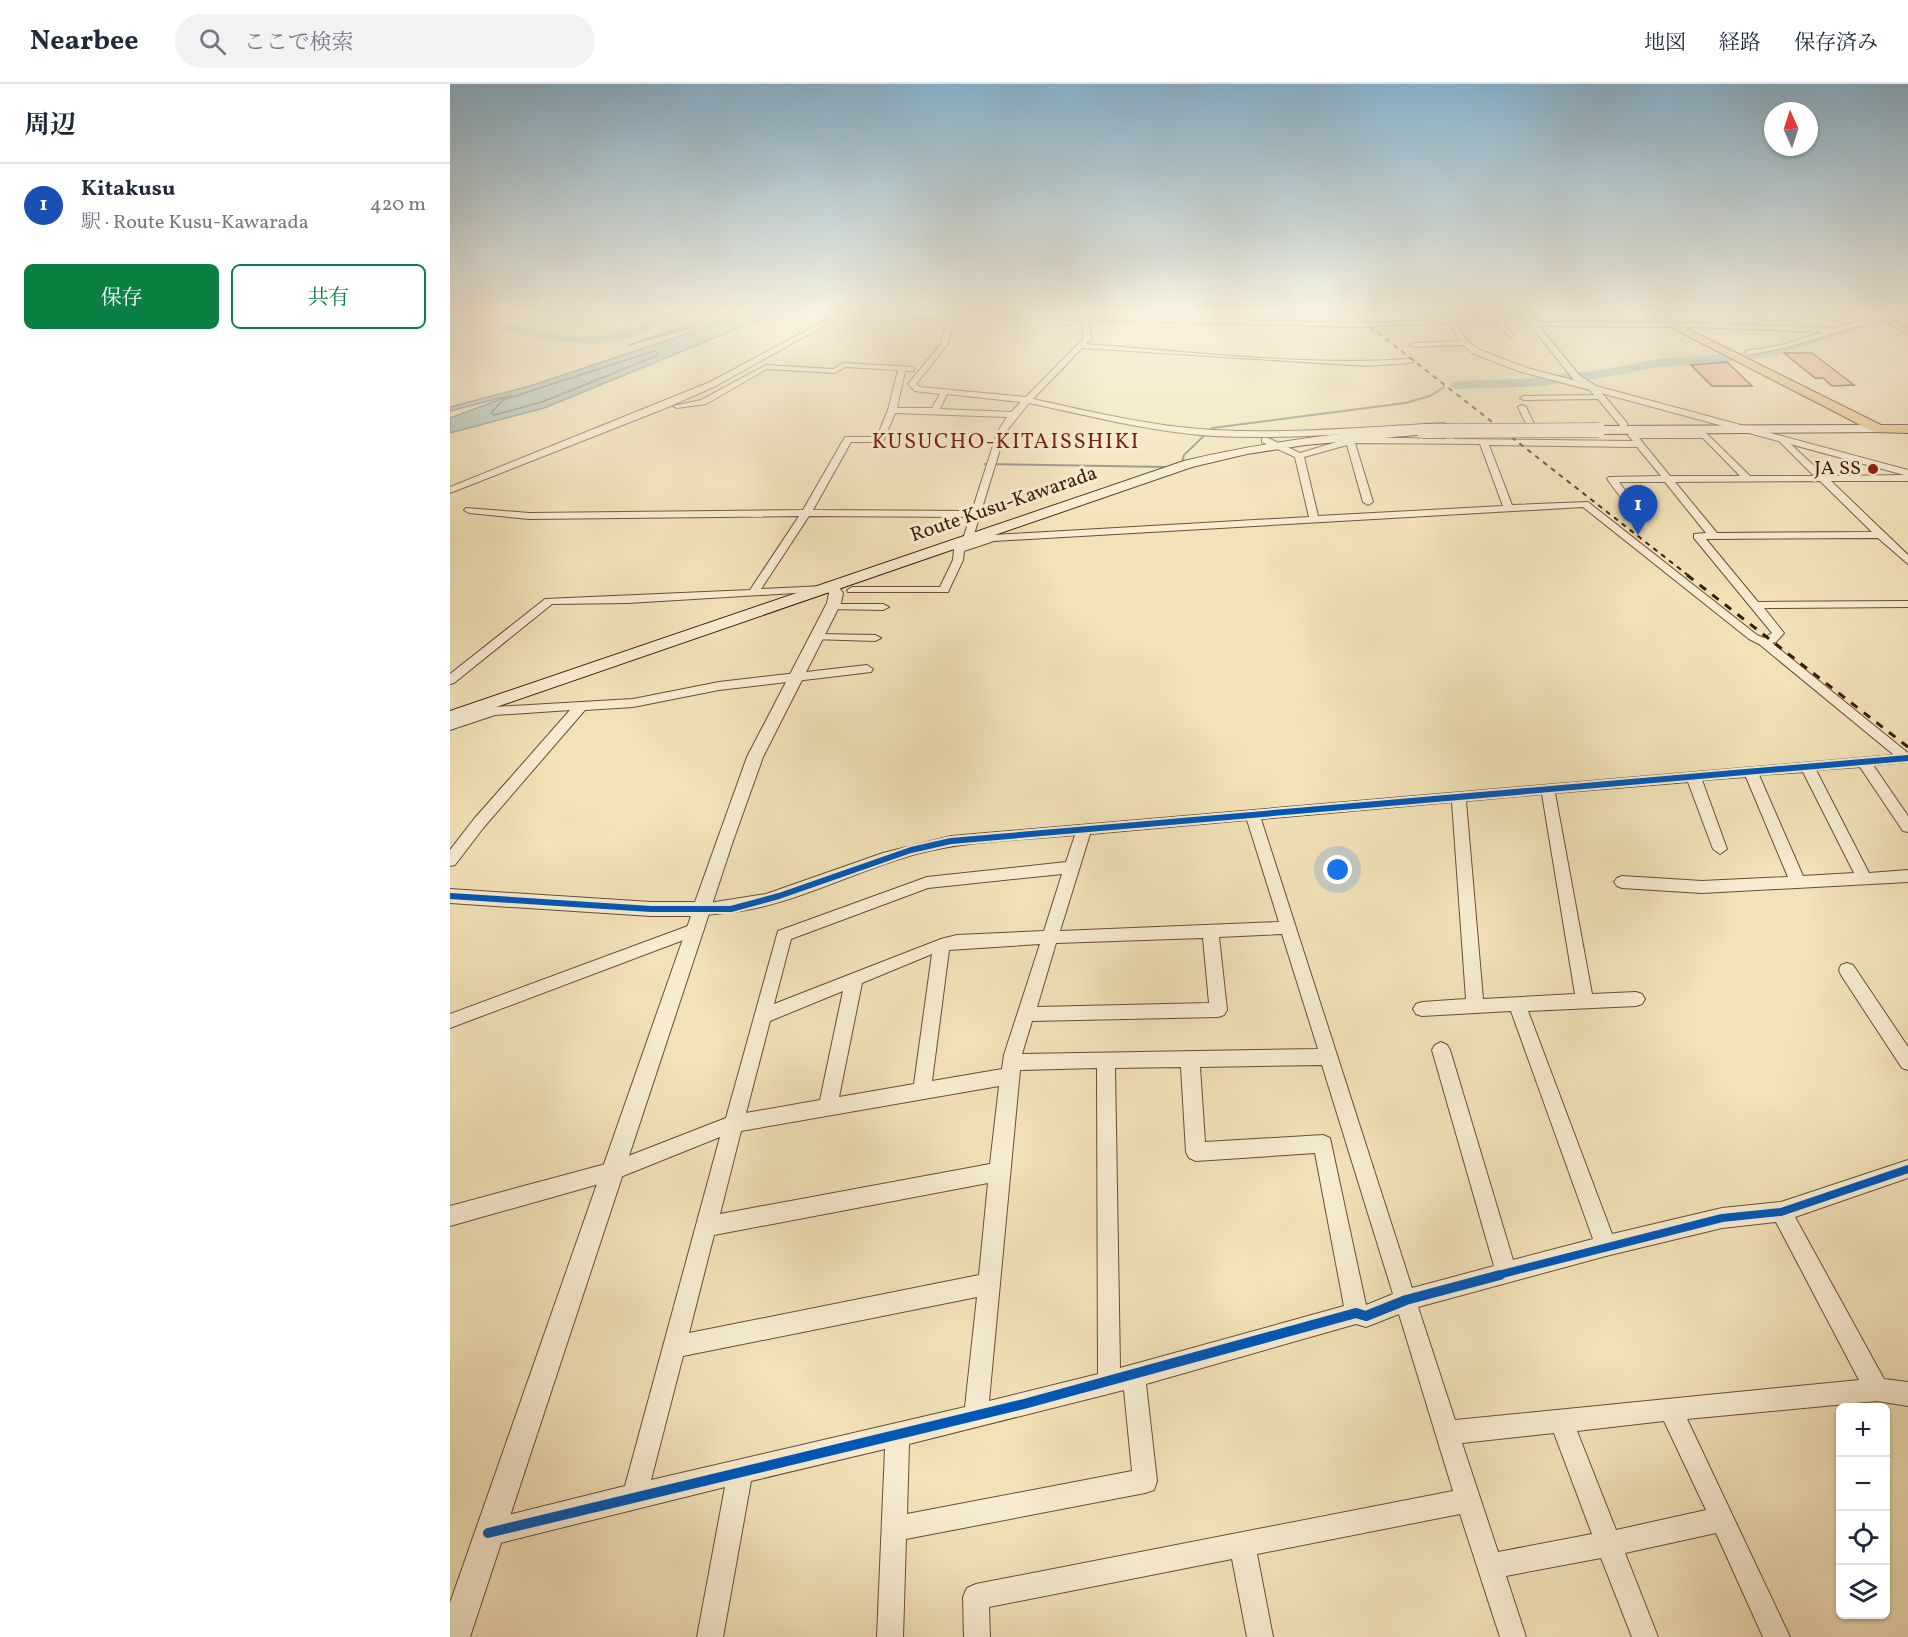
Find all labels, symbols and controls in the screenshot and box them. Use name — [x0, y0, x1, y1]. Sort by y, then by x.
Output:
search box — [175, 14, 595, 68]
text: Nearbee — [30, 22, 139, 61]
icon: search — [196, 25, 229, 58]
text: ここで検索 — [244, 28, 354, 59]
text: 地図 — [1644, 29, 1686, 58]
text: 経路 — [1719, 29, 1761, 58]
text: 保存済み — [1794, 29, 1878, 58]
north arrow — [1764, 102, 1818, 156]
text: 周辺 — [24, 108, 76, 144]
text: Kitakusu — [81, 174, 175, 205]
text: 1 — [39, 191, 48, 219]
text: 420 m — [370, 191, 426, 219]
text: 駅 · Route Kusu-Kawarada — [81, 209, 309, 237]
button: 保存 — [24, 264, 219, 329]
button: 共有 — [231, 264, 426, 329]
district label: KUSUCHO-KITAISSHIKI — [872, 427, 1140, 458]
place label: JA SS — [1814, 455, 1861, 483]
street label: Route Kusu-Kawarada — [907, 460, 1101, 550]
marker: JA SS — [1866, 462, 1880, 476]
pin: 1 — [1618, 486, 1658, 535]
your location — [1323, 855, 1352, 884]
map controls — [1836, 1403, 1890, 1619]
button: + — [1836, 1403, 1890, 1457]
button: − — [1836, 1457, 1890, 1511]
button: locate — [1836, 1511, 1890, 1565]
button: layers — [1836, 1565, 1890, 1619]

